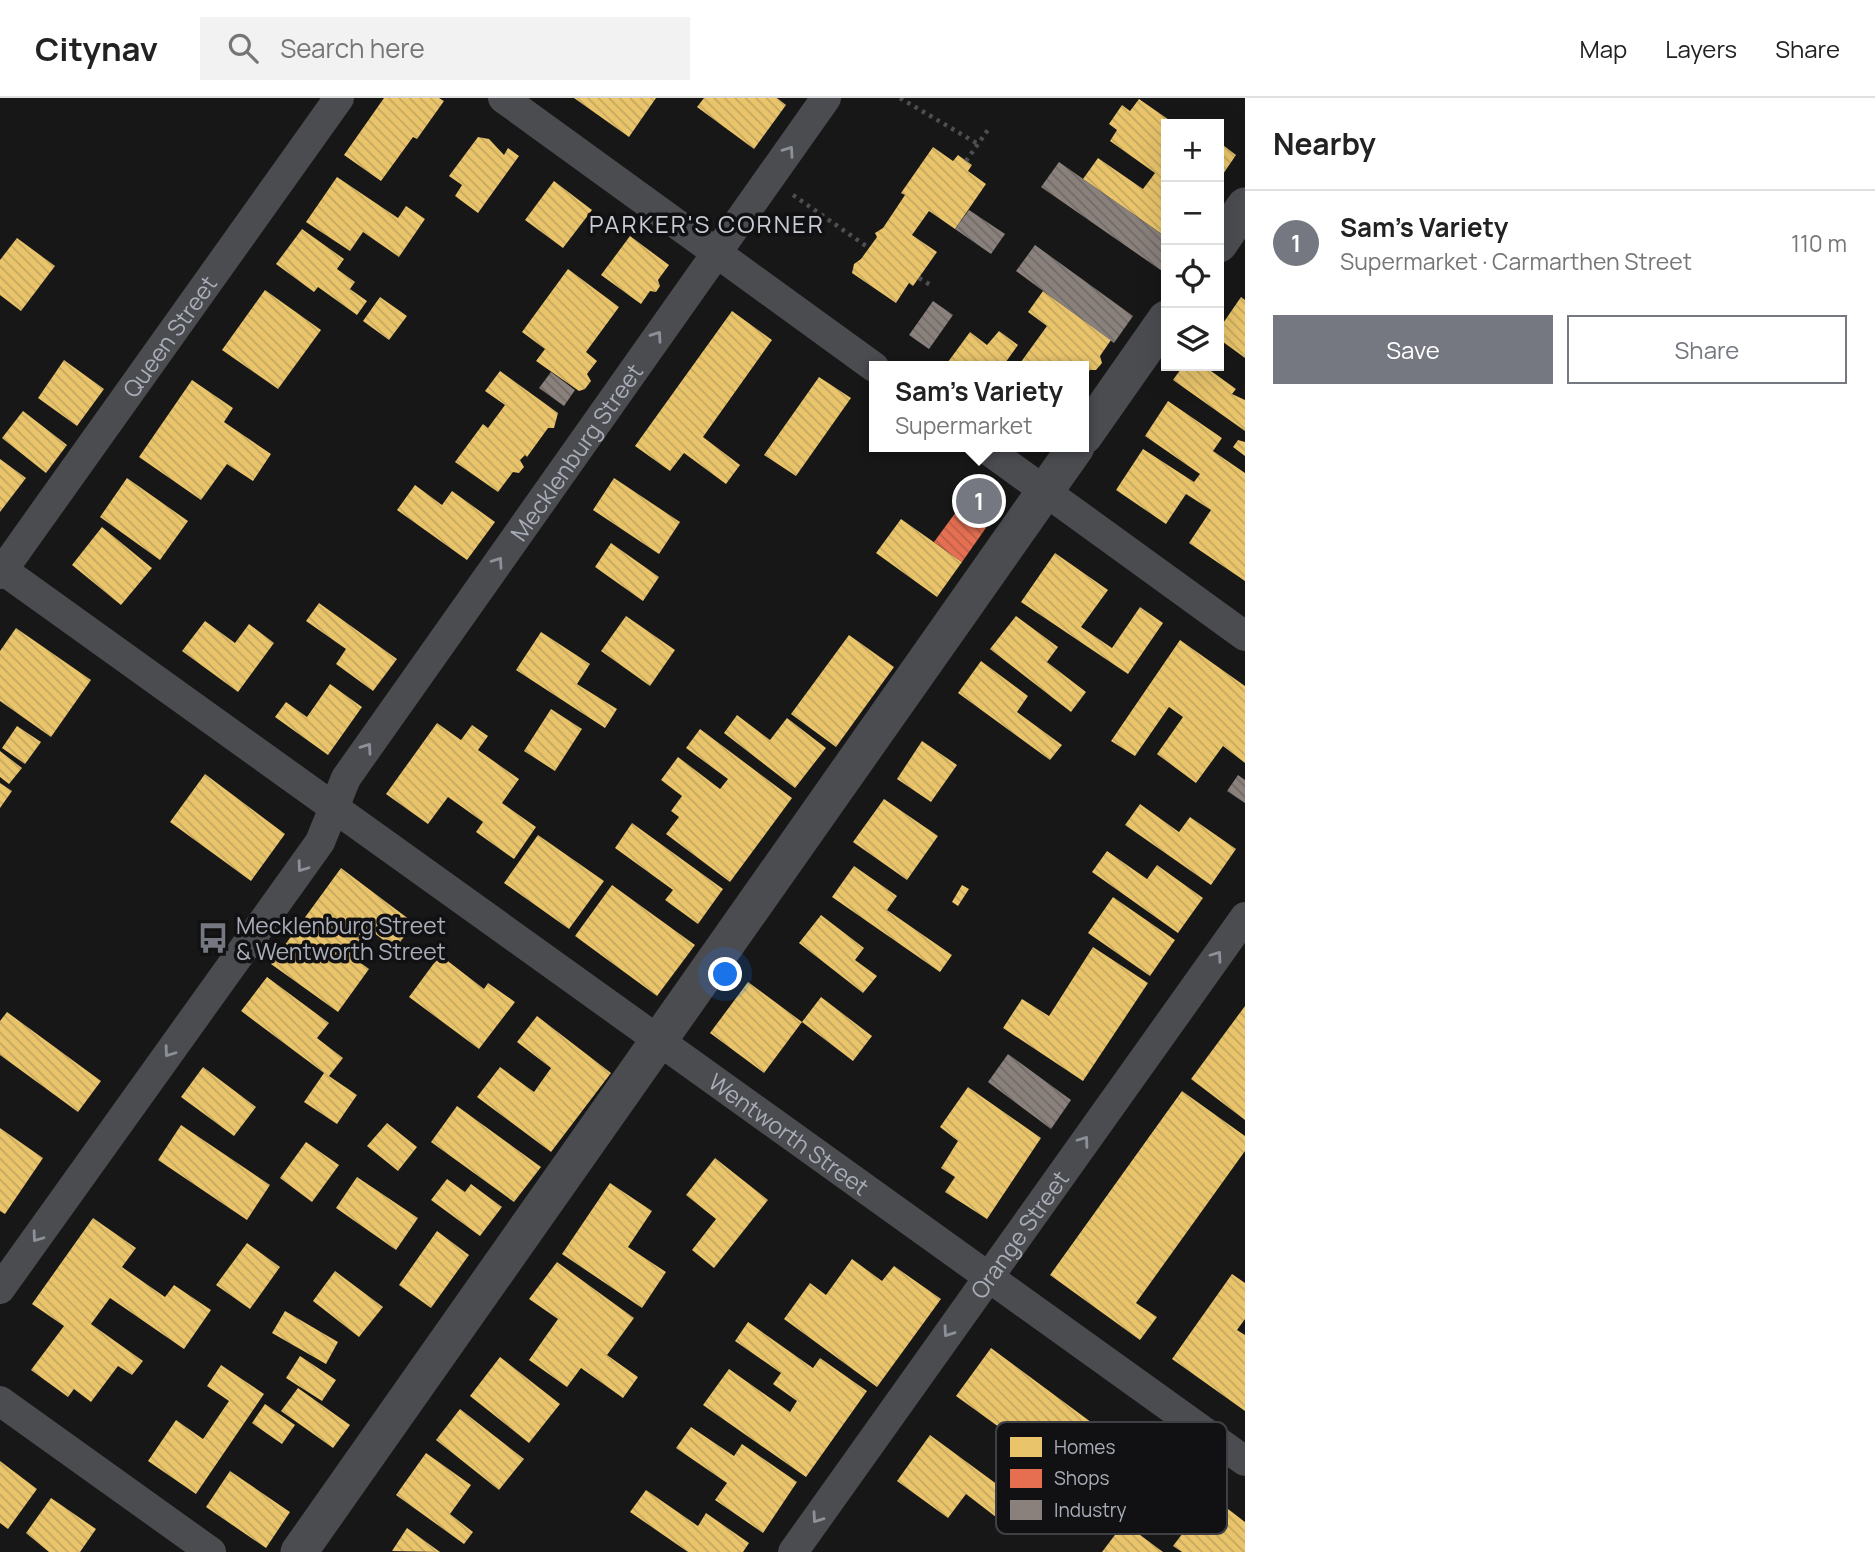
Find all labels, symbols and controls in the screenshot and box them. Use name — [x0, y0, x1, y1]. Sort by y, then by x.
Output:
search box — [200, 17, 690, 80]
text: Citynav — [35, 26, 158, 71]
icon: search — [224, 29, 262, 67]
text: Search here — [280, 30, 425, 66]
text: Map — [1580, 32, 1627, 65]
text: Layers — [1665, 32, 1737, 65]
text: Share — [1775, 32, 1840, 65]
map controls — [1161, 119, 1224, 371]
button: + — [1161, 119, 1224, 182]
text: Nearby — [1273, 123, 1376, 164]
one-way arrow — [781, 146, 793, 159]
button: − — [1161, 182, 1224, 245]
district label: PARKER'S CORNER — [589, 207, 825, 240]
text: Sam's Variety — [1340, 209, 1508, 245]
text: 1 — [1291, 227, 1301, 259]
text: 110 m — [1791, 227, 1847, 259]
button: locate — [1161, 245, 1224, 308]
text: Supermarket · Carmarthen Street — [1340, 245, 1692, 277]
street label: Queen Street — [115, 269, 224, 404]
button: layers — [1161, 308, 1224, 371]
button: Save — [1273, 315, 1553, 384]
button: Share — [1567, 315, 1847, 384]
one-way arrow — [649, 331, 661, 344]
street label: Mecklenburg Street — [503, 357, 650, 547]
popup — [869, 361, 1089, 452]
text: Sam's Variety — [895, 373, 1063, 409]
text: Supermarket — [895, 409, 1033, 441]
pin: 1 — [956, 475, 1002, 527]
one-way arrow — [490, 557, 502, 570]
one-way arrow — [359, 743, 371, 756]
one-way arrow — [298, 859, 310, 872]
place label: Mecklenburg Street & Wentworth Street — [236, 909, 446, 967]
bus stop icon: Mecklenburg Street & Wentworth Street — [196, 921, 230, 955]
one-way arrow — [1209, 951, 1221, 964]
your location — [708, 957, 742, 991]
one-way arrow — [165, 1044, 177, 1057]
street label: Wentworth Street — [702, 1065, 876, 1202]
one-way arrow — [1076, 1136, 1088, 1149]
street label: Orange Street — [963, 1164, 1076, 1305]
one-way arrow — [33, 1229, 45, 1242]
one-way arrow — [943, 1324, 956, 1337]
legend — [996, 1422, 1227, 1534]
text: Homes — [1054, 1434, 1115, 1460]
text: Shops — [1054, 1465, 1109, 1491]
text: Industry — [1054, 1497, 1127, 1523]
one-way arrow — [813, 1510, 825, 1523]

